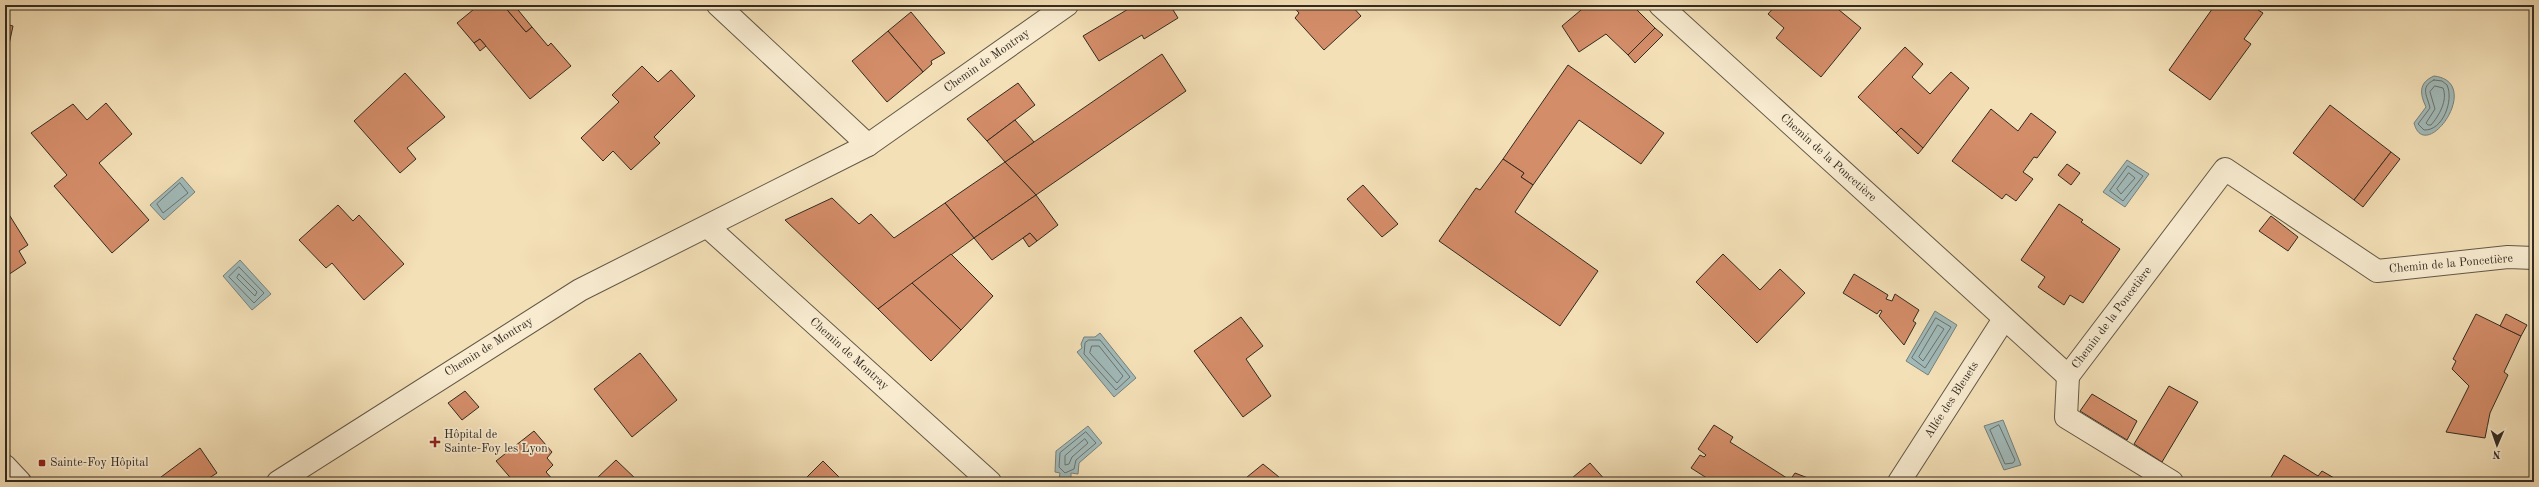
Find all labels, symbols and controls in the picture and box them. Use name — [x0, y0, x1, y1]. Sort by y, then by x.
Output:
street label: Chemin de Montray — [942, 27, 1033, 95]
street label: Chemin de la Poncetière — [1778, 112, 1879, 204]
street label: Chemin de la Poncetière — [2388, 253, 2514, 275]
street label: Chemin de la Poncetière — [2070, 264, 2155, 371]
street label: Chemin de Montray — [443, 315, 536, 379]
street label: Chemin de Montray — [807, 316, 891, 393]
street label: Allée des Bleuets — [1923, 360, 1981, 440]
north arrow — [2477, 425, 2517, 465]
place label: Hôpital de Sainte-Foy les Lyon — [444, 429, 548, 455]
marker: Hôpital de Sainte-Foy les Lyon — [429, 436, 441, 448]
text: N — [2492, 448, 2501, 459]
place label: Sainte-Foy Hôpital — [50, 457, 148, 469]
marker: Sainte-Foy Hôpital — [37, 458, 47, 468]

